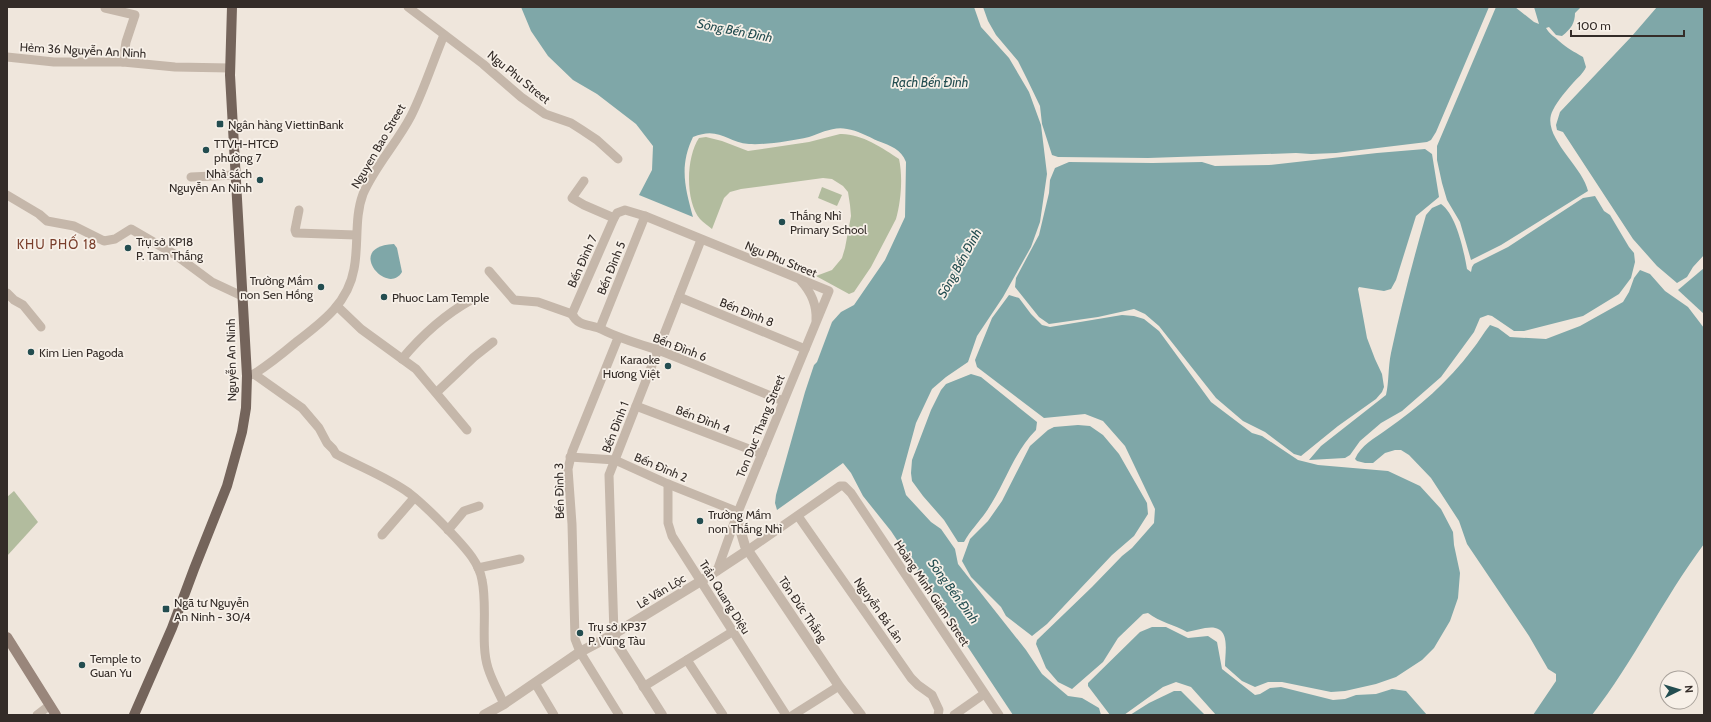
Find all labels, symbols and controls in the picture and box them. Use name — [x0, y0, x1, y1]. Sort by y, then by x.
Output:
scale bar — [1571, 12, 1684, 38]
water label: Sông Bến Đình — [696, 15, 774, 45]
text: 100 m — [1577, 18, 1611, 33]
street label: Hẻm 36 Nguyễn An Ninh — [19, 39, 147, 61]
street label: Ngu Phu Street — [485, 47, 553, 107]
water label: Rạch Bến Đình — [892, 74, 968, 90]
street label: Nguyen Bao Street — [348, 101, 408, 191]
place label: Ngân hàng ViettinBank — [228, 117, 344, 132]
marker: Ngân hàng ViettinBank — [215, 119, 225, 129]
place label: TTVH-HTCĐ phường 7 — [214, 136, 279, 165]
marker: TTVH-HTCĐ phường 7 — [201, 145, 211, 155]
place label: Nhà sách Nguyễn An Ninh — [169, 166, 252, 195]
marker: Nhà sách Nguyễn An Ninh — [255, 175, 265, 185]
place label: Thắng Nhì Primary School — [790, 208, 867, 237]
marker: Thắng Nhì Primary School — [777, 217, 787, 227]
water label: Sông Bến Đình — [933, 226, 985, 300]
street label: Bến Đình 7 — [564, 232, 600, 290]
district label: KHU PHỐ 18 — [17, 234, 97, 252]
place label: Trụ sở KP18 P. Tam Thắng — [136, 234, 204, 263]
street label: Ngu Phu Street — [743, 238, 819, 280]
street label: Bến Đình 5 — [593, 239, 629, 297]
marker: Trụ sở KP18 P. Tam Thắng — [123, 243, 133, 253]
place label: Trường Mầm non Sen Hồng — [240, 273, 314, 302]
marker: Trường Mầm non Sen Hồng — [316, 282, 326, 292]
place label: Phuoc Lam Temple — [392, 290, 489, 305]
marker: Phuoc Lam Temple — [379, 292, 389, 302]
street label: Bến Đình 8 — [718, 294, 776, 330]
street label: Nguyễn An Ninh — [223, 318, 239, 402]
street label: Bến Đình 6 — [651, 330, 709, 364]
place label: Kim Lien Pagoda — [39, 345, 124, 360]
marker: Kim Lien Pagoda — [26, 347, 36, 357]
place label: Karaoke Hương Việt — [603, 352, 660, 381]
marker: Karaoke Hương Việt — [663, 361, 673, 371]
street label: Ton Duc Thang Street — [733, 372, 787, 480]
street label: Bến Đình 1 — [598, 399, 632, 455]
street label: Bến Đình 4 — [674, 402, 732, 436]
street label: Bến Đình 2 — [632, 449, 690, 485]
street label: Bến Đình 3 — [551, 463, 567, 519]
place label: Trường Mầm non Thắng Nhì — [708, 507, 783, 536]
marker: Trường Mầm non Thắng Nhì — [695, 516, 705, 526]
street label: Hoàng Minh Giám Street — [891, 537, 973, 649]
water label: Sông Bến Đình — [925, 555, 983, 627]
street label: Trần Quang Diệu — [696, 557, 754, 637]
street label: Lê Văn Lộc — [634, 570, 689, 612]
street label: Tôn Đức Thắng — [776, 573, 831, 646]
street label: Nguyễn Bá Lân — [851, 575, 907, 646]
place label: Ngã tư Nguyễn An Ninh - 30/4 — [174, 595, 251, 624]
marker: Ngã tư Nguyễn An Ninh - 30/4 — [161, 604, 171, 614]
place label: Trụ sở KP37 P. Vũng Tàu — [588, 619, 646, 648]
marker: Trụ sở KP37 P. Vũng Tàu — [575, 628, 585, 638]
place label: Temple to Guan Yu — [90, 651, 141, 680]
marker: Temple to Guan Yu — [77, 660, 87, 670]
north arrow — [1659, 670, 1699, 710]
text: N — [1682, 685, 1696, 694]

